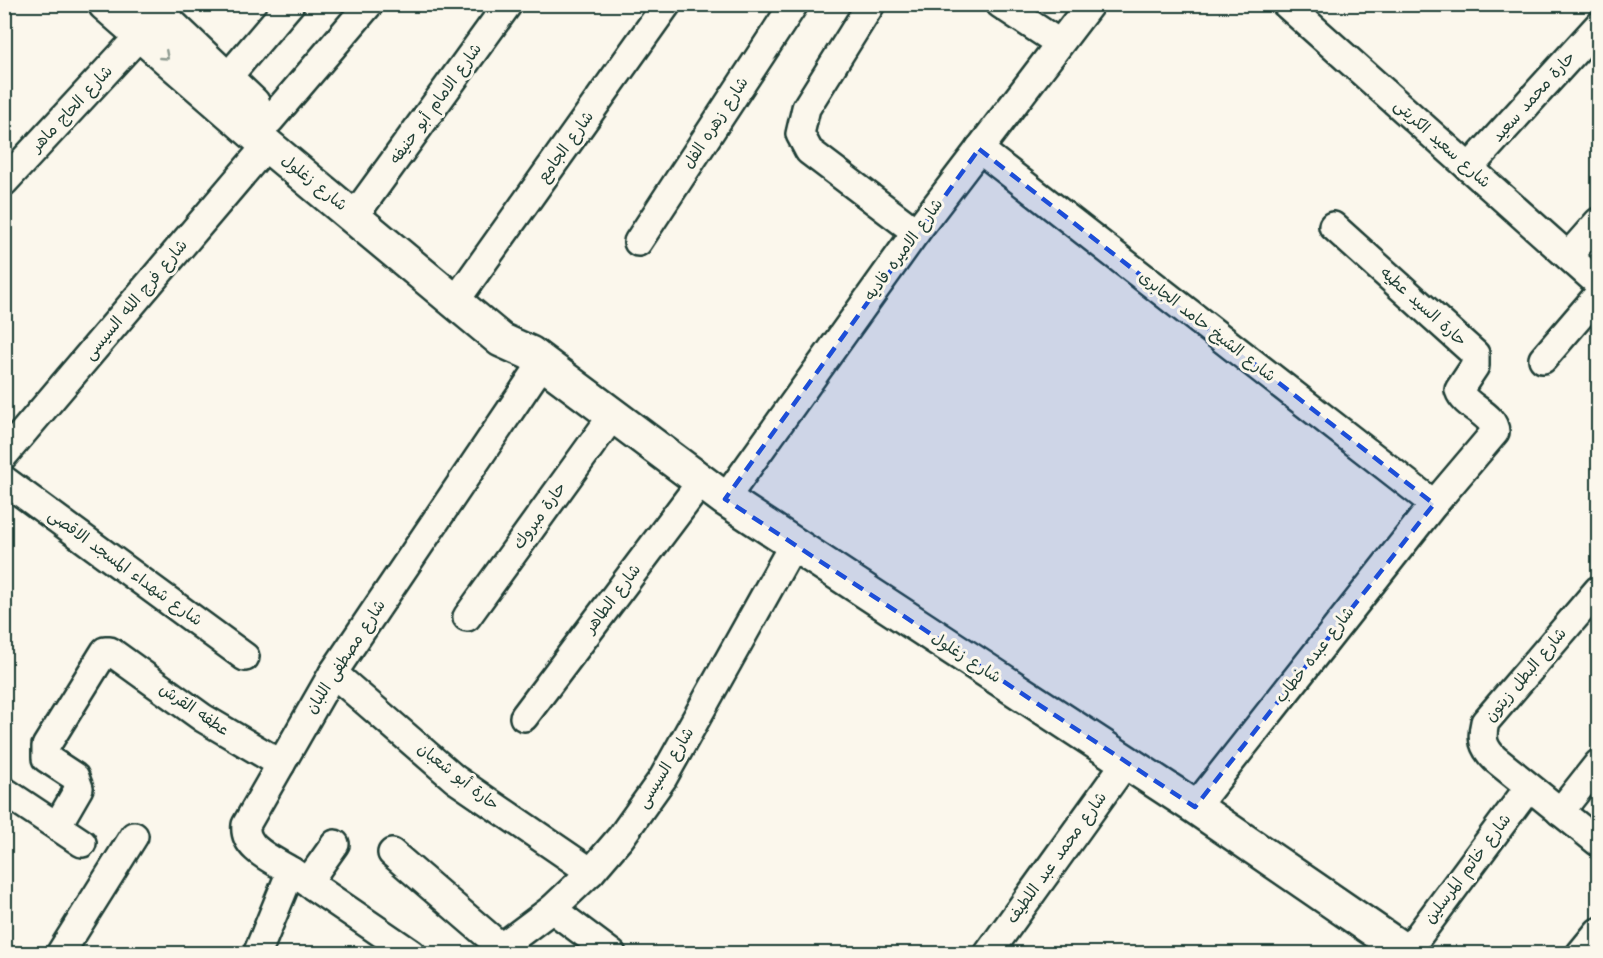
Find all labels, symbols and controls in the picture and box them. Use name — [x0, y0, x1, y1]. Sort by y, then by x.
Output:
street label: شارع الامام أبو حنيفه — [383, 38, 489, 170]
street label: حارة محمد سعيد — [1486, 46, 1582, 148]
one-way arrow — [158, 49, 169, 60]
street label: شارع الحاج ماهر — [24, 60, 119, 160]
street label: شارع زهره الفل — [677, 72, 755, 174]
street label: شارع سعيد الكريتى — [1388, 94, 1496, 194]
street label: شارع الجامع — [531, 106, 601, 188]
street label: شارع زغلول — [276, 149, 352, 217]
street label: شارع الاميره فاديه — [858, 194, 950, 306]
street label: شارع فرج الله السيسى — [78, 234, 194, 366]
street label: حارة السيد عطيه — [1374, 261, 1472, 353]
street label: شارع الشيخ حامد الجابرى — [1133, 265, 1281, 389]
street label: حارة مبروك — [507, 477, 573, 555]
street label: شارع شهداء المسجد الاقصى — [42, 503, 208, 633]
street label: شارع الطاهر — [577, 559, 648, 641]
street label: شارع مصطفى اللبان — [300, 595, 392, 719]
street label: شارع عبده خطاب — [1269, 601, 1361, 709]
street label: شارع البطل زيتون — [1479, 622, 1573, 728]
street label: شارع زغلول — [926, 626, 1006, 690]
street label: عطفه القرش — [154, 677, 234, 743]
street label: شارع السيسى — [631, 723, 701, 813]
street label: حارة أبو شعبان — [412, 737, 504, 817]
street label: شارع محمد عبد اللطيف — [1001, 787, 1113, 929]
street label: شارع خاتم المرسلين — [1418, 809, 1518, 929]

